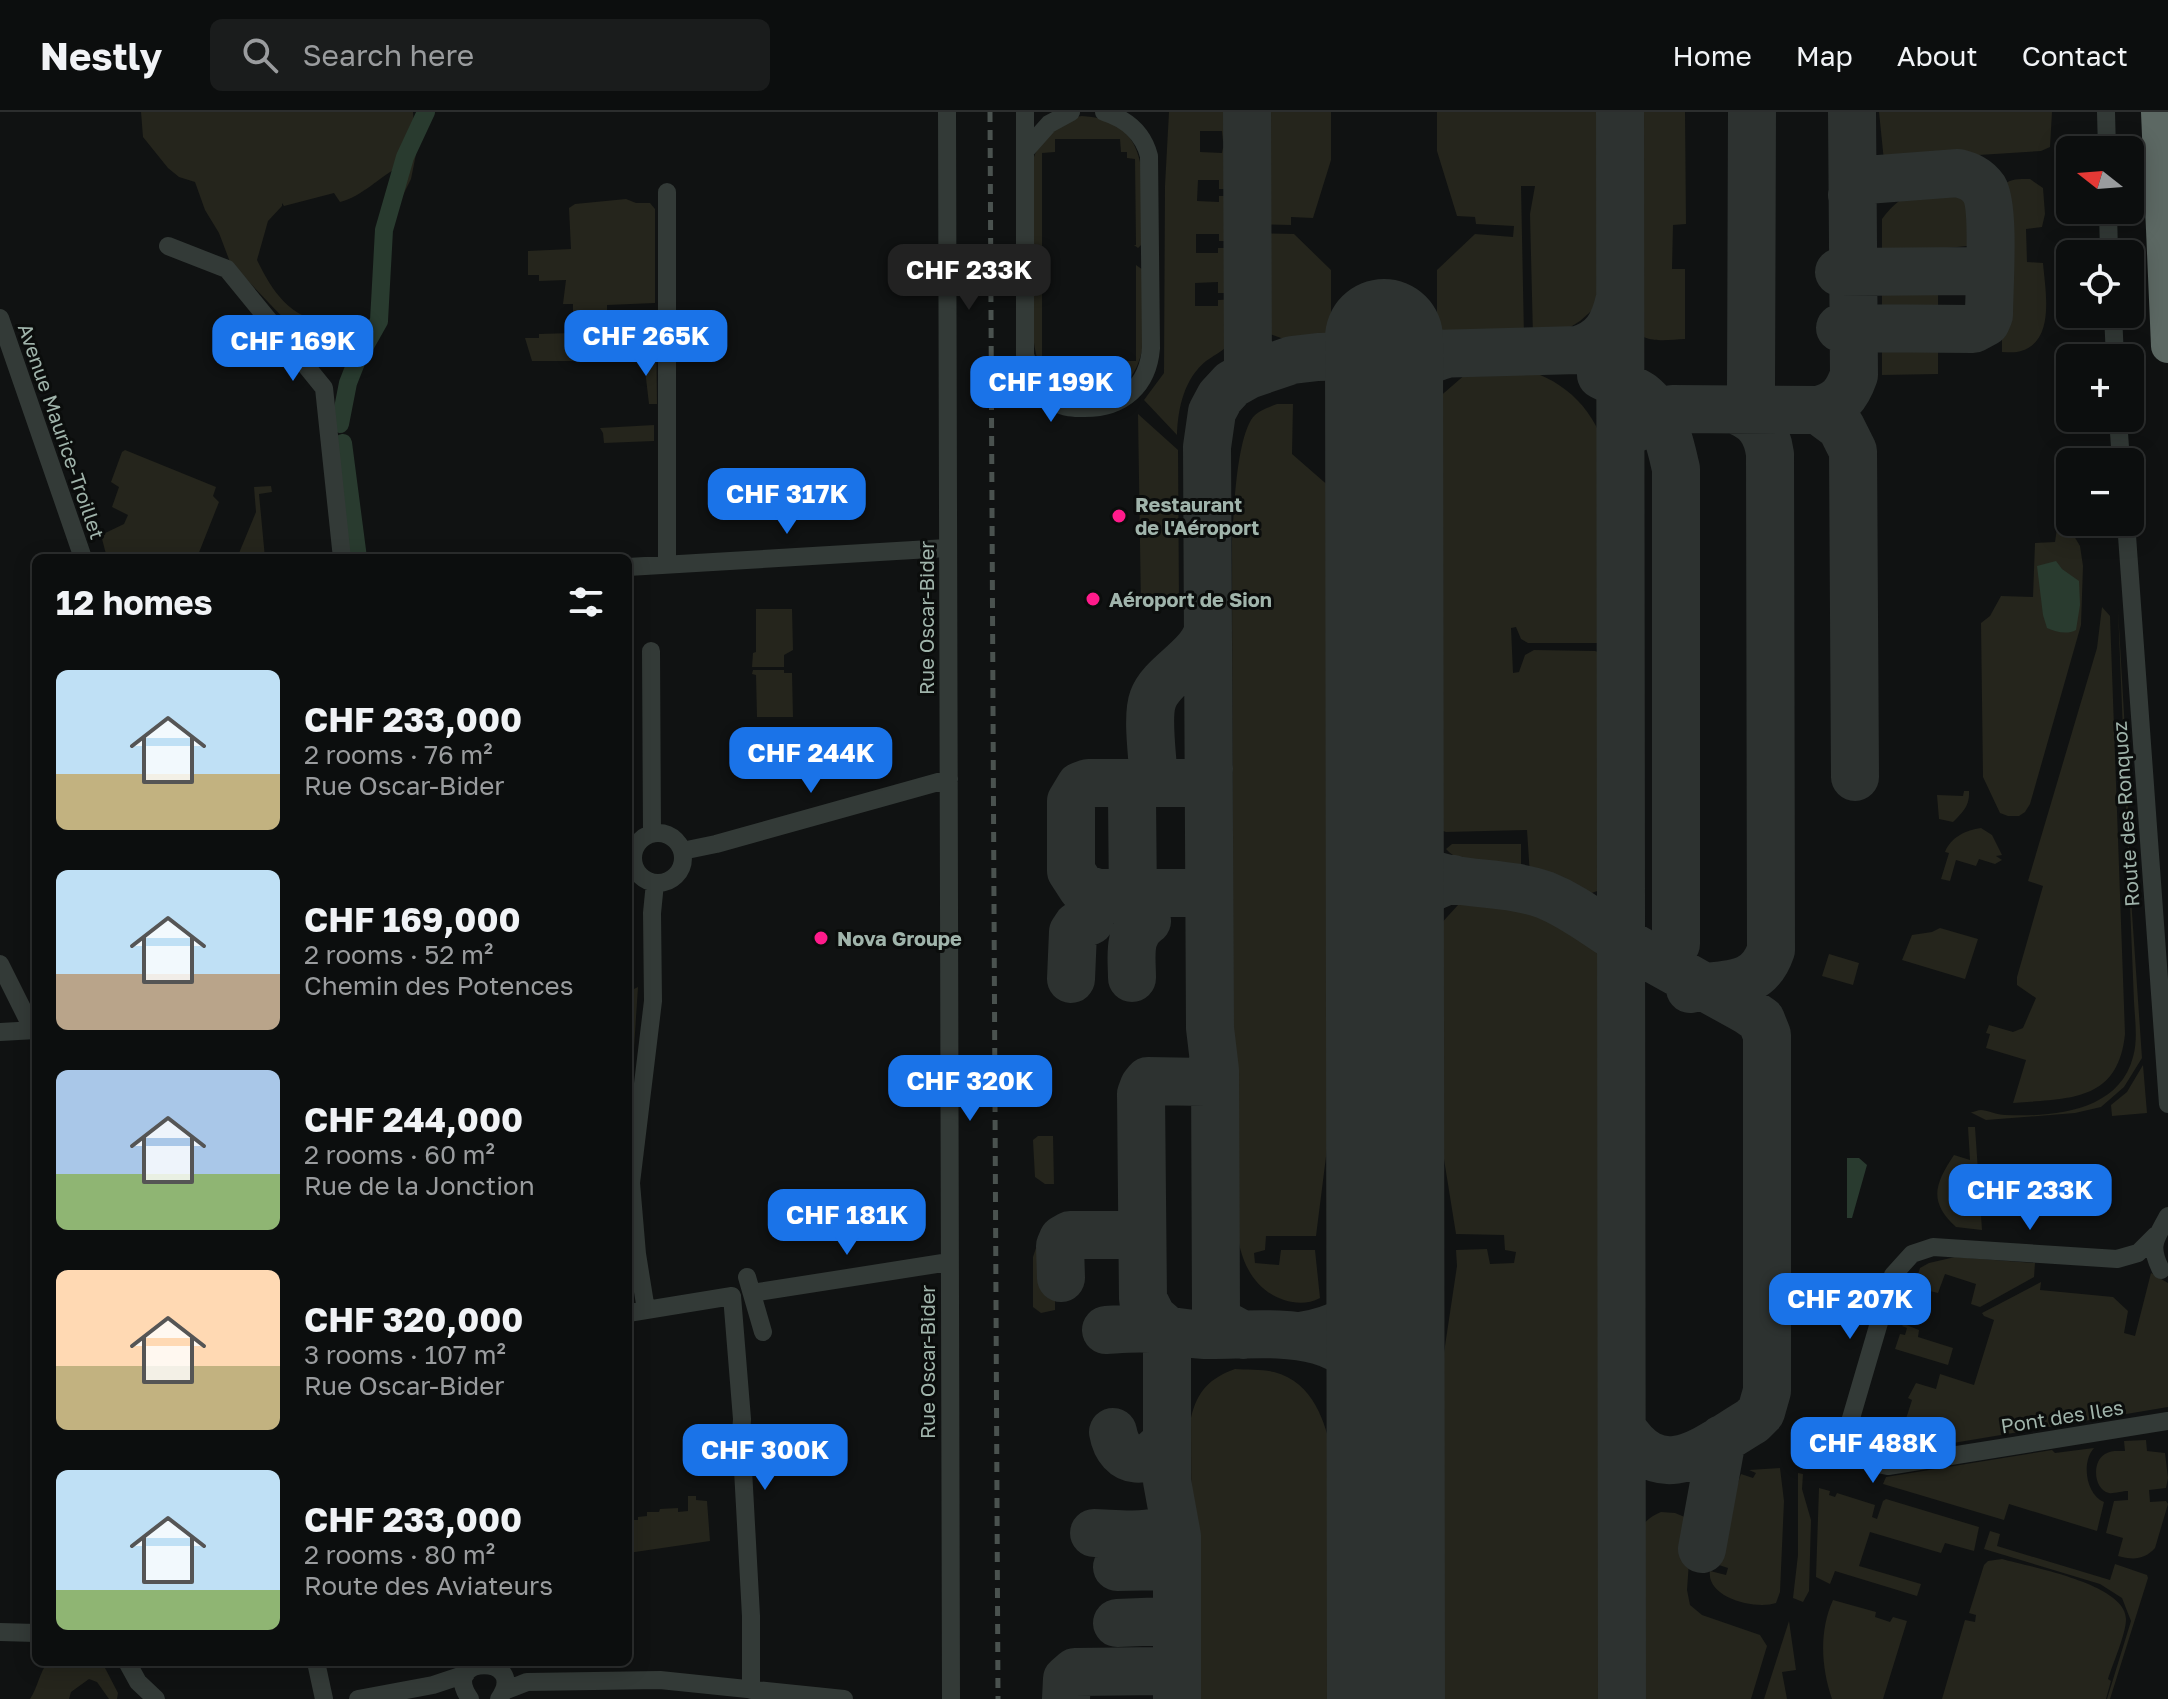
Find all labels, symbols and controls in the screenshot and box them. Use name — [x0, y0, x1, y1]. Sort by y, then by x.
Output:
search box — [210, 19, 770, 91]
text: Nestly — [40, 33, 162, 78]
icon: search — [238, 33, 282, 77]
text: Search here — [302, 37, 474, 73]
text: Home — [1673, 39, 1752, 72]
text: Map — [1796, 39, 1853, 72]
text: About — [1897, 39, 1978, 72]
text: Contact — [2022, 39, 2128, 72]
north arrow — [2056, 136, 2144, 224]
map controls — [2056, 136, 2144, 536]
button: locate — [2056, 240, 2144, 328]
pin: CHF 233K — [886, 244, 1052, 312]
text: CHF 233K — [906, 254, 1032, 285]
pin: CHF 265K — [563, 310, 729, 378]
pin: CHF 169K — [210, 315, 376, 383]
street label: Avenue Maurice-Troillet — [14, 320, 110, 542]
text: CHF 265K — [582, 320, 710, 351]
text: CHF 169K — [230, 325, 356, 356]
button: + — [2056, 344, 2144, 432]
pin: CHF 199K — [968, 356, 1134, 424]
text: CHF 199K — [988, 366, 1114, 397]
button: − — [2056, 448, 2144, 536]
pin: CHF 317K — [704, 468, 870, 536]
text: CHF 317K — [726, 478, 848, 509]
place label: Restaurant de l'Aéroport — [1135, 492, 1259, 539]
marker: Restaurant de l'Aéroport — [1110, 507, 1128, 525]
street label: Rue Oscar-Bider — [914, 541, 938, 695]
icon: filters — [564, 580, 608, 624]
text: 12 homes — [56, 582, 213, 622]
place label: Aéroport de Sion — [1109, 587, 1272, 611]
marker: Aéroport de Sion — [1084, 590, 1102, 608]
text: CHF 233,000 — [304, 699, 522, 739]
icon: home — [120, 702, 216, 798]
street label: Route des Ronquoz — [2107, 720, 2143, 908]
pin: CHF 244K — [728, 727, 894, 795]
text: CHF 244K — [747, 737, 875, 768]
text: 2 rooms · 76 m² — [304, 739, 493, 770]
text: Rue Oscar-Bider — [304, 770, 504, 801]
text: CHF 169,000 — [304, 899, 521, 939]
icon: home — [120, 902, 216, 998]
place label: Nova Groupe — [837, 926, 962, 950]
marker: Nova Groupe — [812, 929, 830, 947]
text: 2 rooms · 52 m² — [304, 939, 493, 970]
text: Chemin des Potences — [304, 970, 573, 1001]
pin: CHF 320K — [887, 1055, 1053, 1123]
text: CHF 320K — [906, 1065, 1034, 1096]
text: CHF 244,000 — [304, 1099, 523, 1139]
icon: home — [120, 1102, 216, 1198]
text: 2 rooms · 60 m² — [304, 1139, 495, 1170]
pin: CHF 233K — [1947, 1164, 2113, 1232]
text: Rue de la Jonction — [304, 1170, 535, 1201]
text: CHF 233K — [1967, 1174, 2093, 1205]
pin: CHF 181K — [764, 1189, 930, 1257]
text: CHF 181K — [786, 1199, 908, 1230]
pin: CHF 207K — [1767, 1273, 1933, 1341]
text: CHF 207K — [1787, 1283, 1913, 1314]
street label: Rue Oscar-Bider — [915, 1285, 939, 1439]
text: CHF 320,000 — [304, 1299, 523, 1339]
icon: home — [120, 1302, 216, 1398]
text: 3 rooms · 107 m² — [304, 1339, 506, 1370]
text: Rue Oscar-Bider — [304, 1370, 504, 1401]
street label: Pont des Iles — [1999, 1394, 2125, 1438]
pin: CHF 488K — [1790, 1417, 1956, 1485]
pin: CHF 300K — [682, 1424, 848, 1492]
text: CHF 488K — [1809, 1427, 1937, 1458]
text: CHF 300K — [701, 1434, 829, 1465]
text: CHF 233,000 — [304, 1499, 522, 1539]
icon: home — [120, 1502, 216, 1598]
text: 2 rooms · 80 m² — [304, 1539, 495, 1570]
text: Route des Aviateurs — [304, 1570, 553, 1601]

